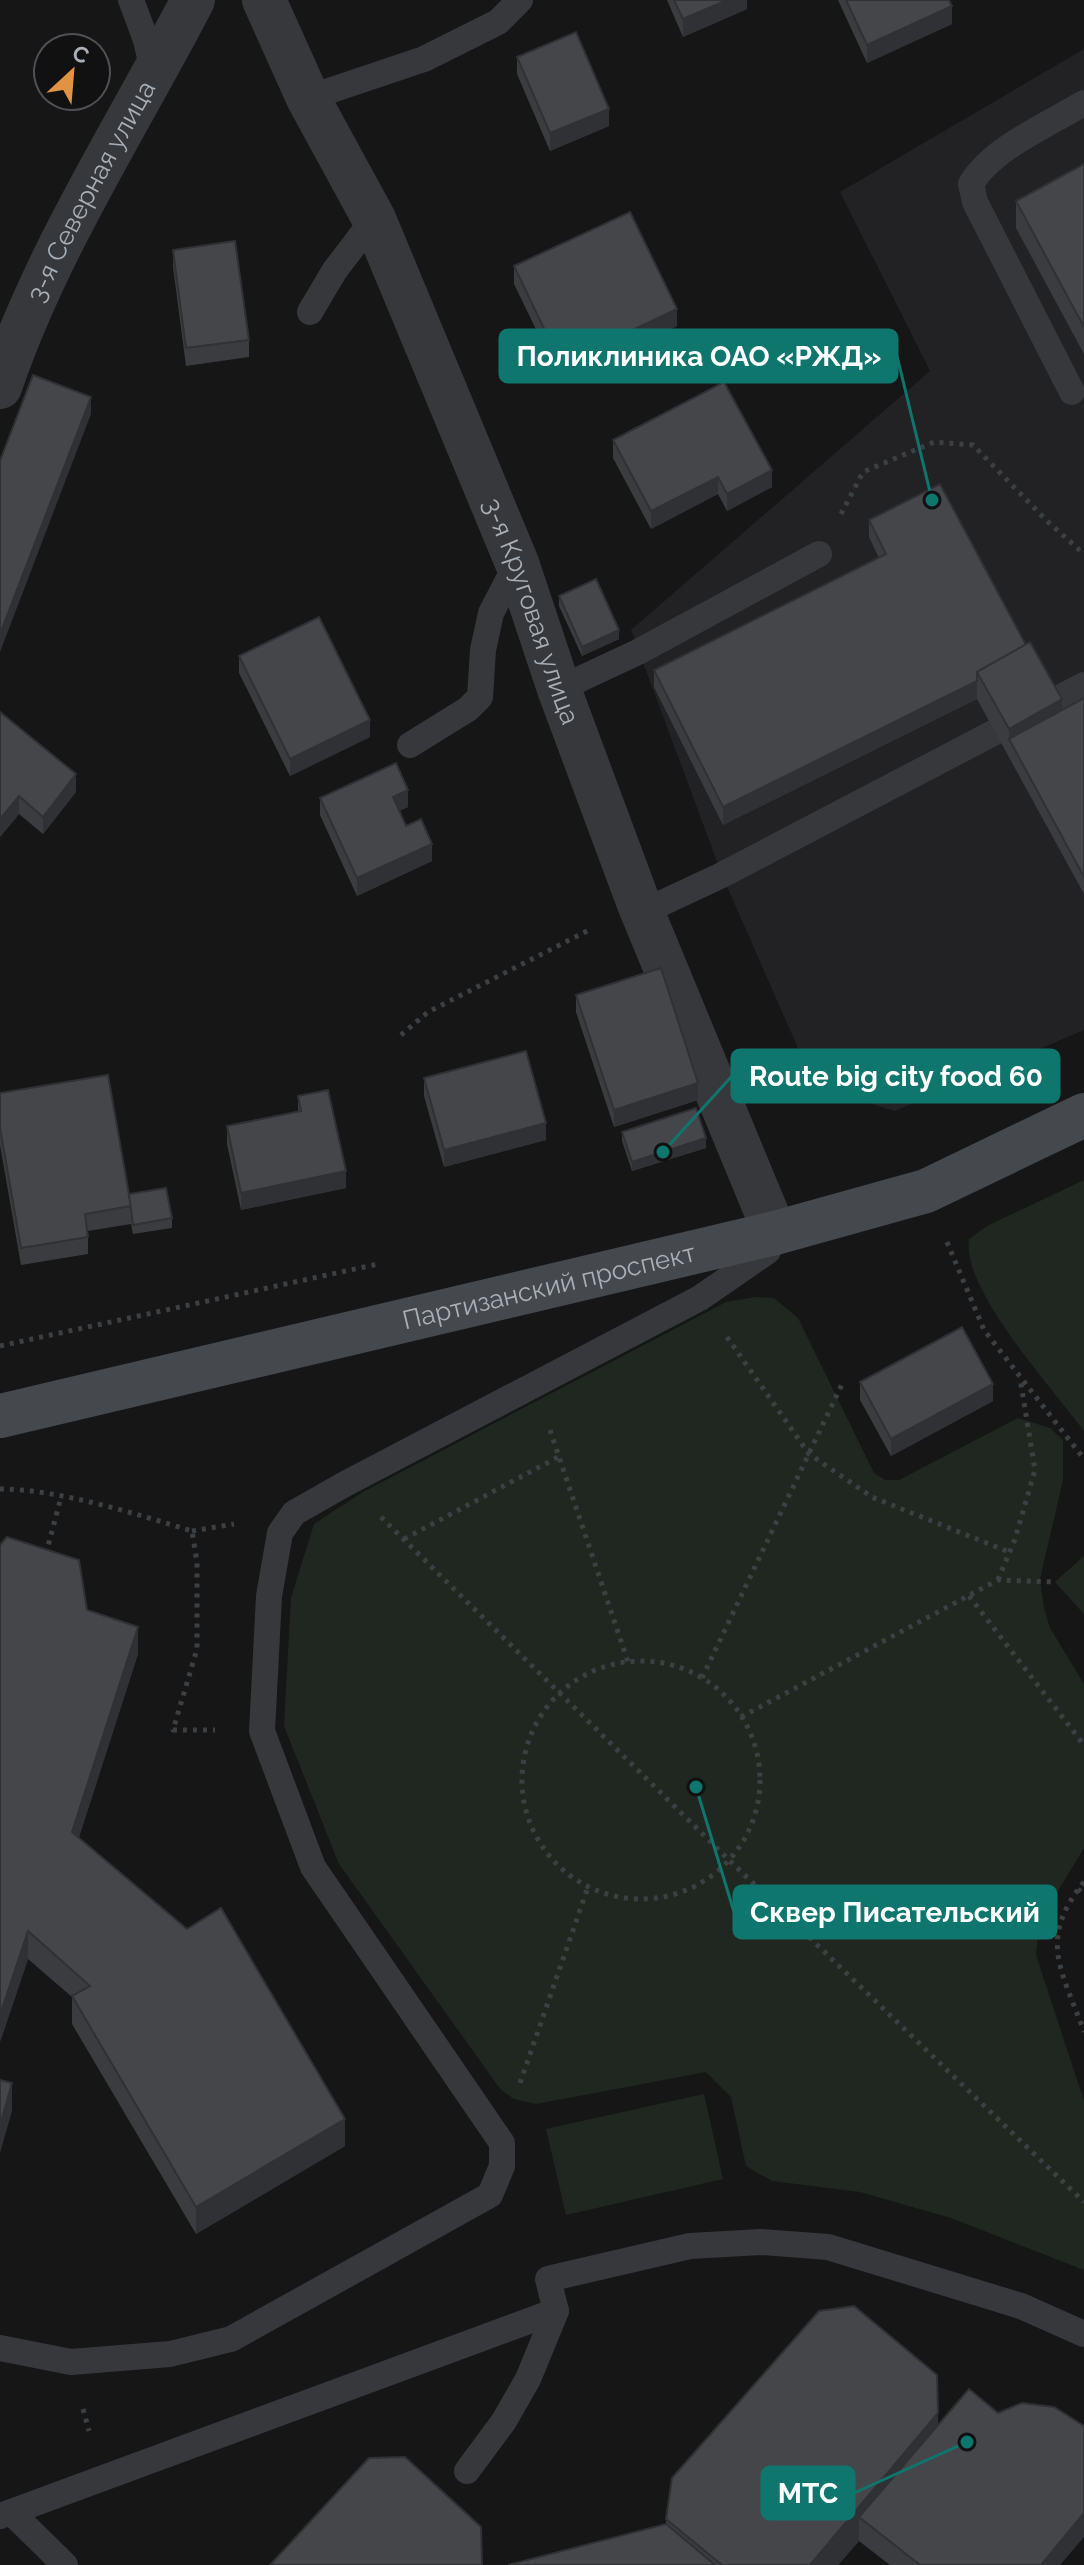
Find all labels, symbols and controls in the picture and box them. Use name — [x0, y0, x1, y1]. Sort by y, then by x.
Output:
north arrow — [32, 32, 112, 112]
text: С — [68, 39, 93, 69]
street label: 3-я Северная улица — [21, 76, 161, 307]
callout: Поликлиника ОАО «РЖД» — [500, 330, 897, 382]
text: Поликлиника ОАО «РЖД» — [516, 340, 882, 373]
street label: 3-я Круговая улица — [477, 494, 586, 728]
callout: Route big city food 60 — [732, 1050, 1059, 1102]
text: Route big city food 60 — [749, 1060, 1043, 1093]
street label: Партизанский проспект — [400, 1237, 698, 1335]
callout: Cквер Писательский — [734, 1886, 1056, 1938]
text: Cквер Писательский — [750, 1896, 1040, 1929]
callout: МТС — [762, 2467, 854, 2519]
text: МТС — [778, 2477, 838, 2510]

